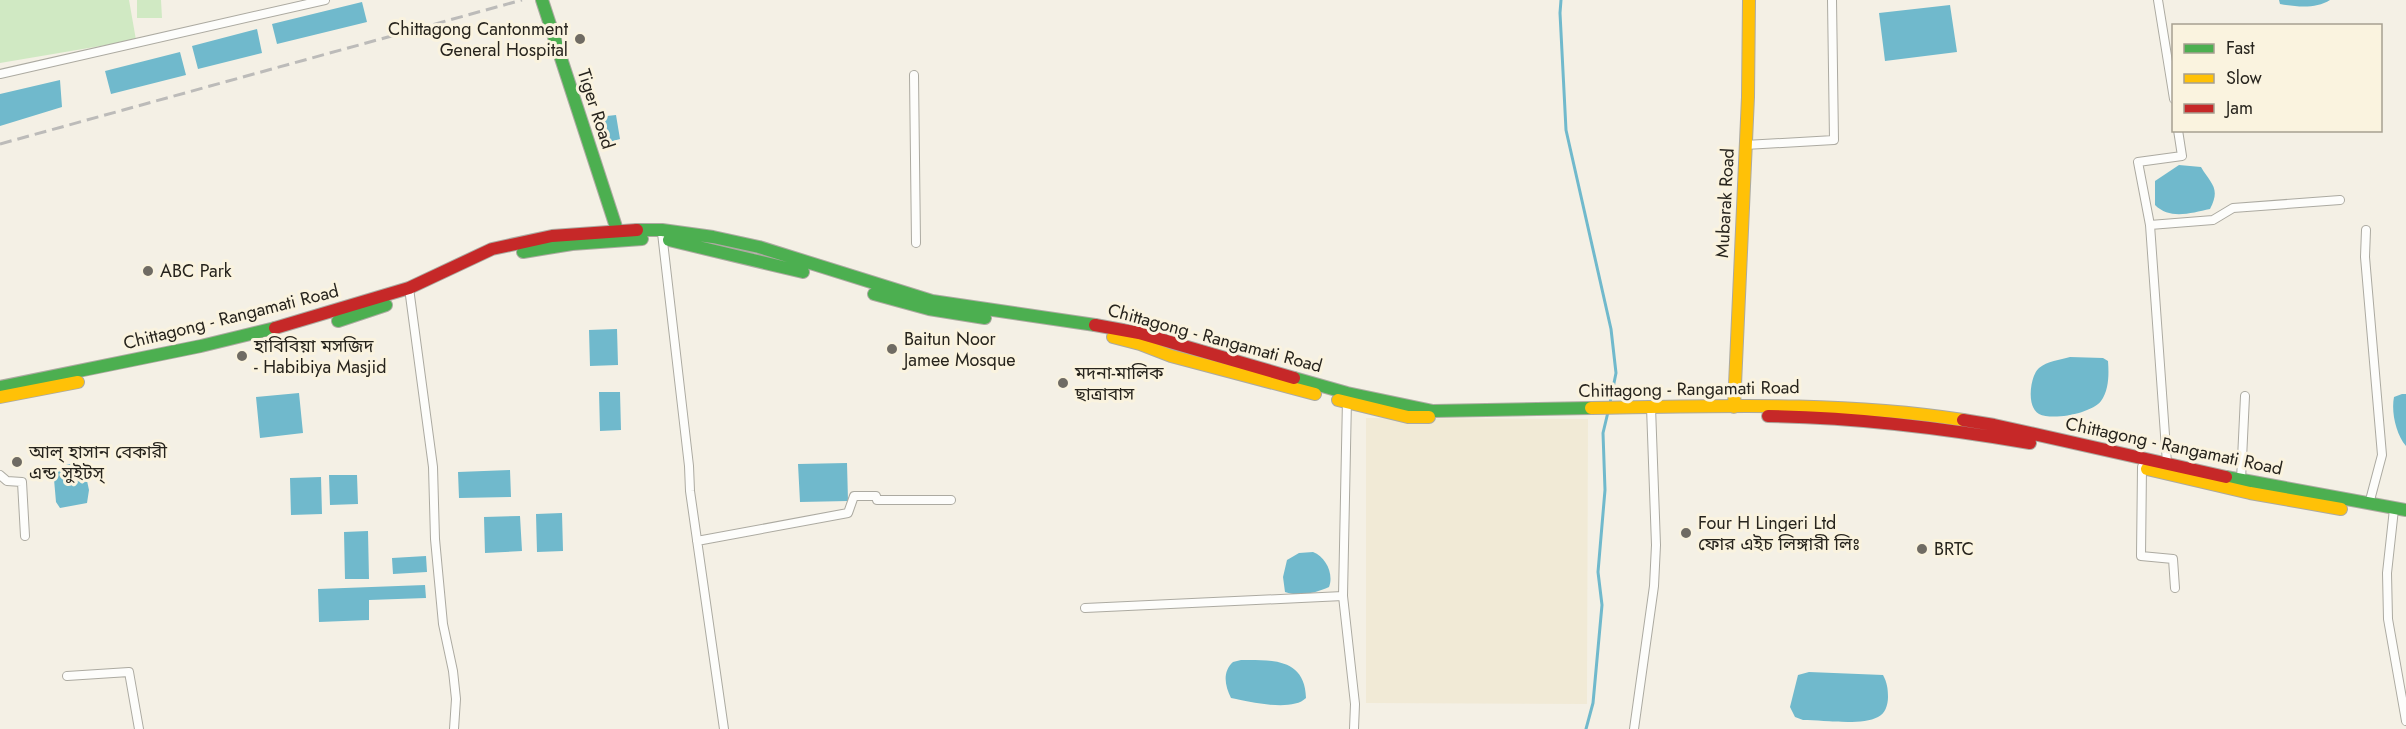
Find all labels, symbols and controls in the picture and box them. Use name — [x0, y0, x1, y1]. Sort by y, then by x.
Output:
place label: Chittagong Cantonment General Hospital — [388, 16, 569, 63]
legend — [2172, 24, 2382, 132]
marker: Chittagong Cantonment General Hospital — [573, 32, 587, 46]
text: Fast — [2226, 35, 2255, 61]
text: Slow — [2226, 65, 2263, 91]
street label: Tiger Road — [571, 66, 621, 152]
text: Jam — [2224, 95, 2253, 121]
street label: Mubarak Road — [1709, 147, 1741, 259]
place label: ABC Park — [160, 258, 232, 284]
marker: ABC Park — [141, 264, 155, 278]
street label: Chittagong - Rangamati Road — [121, 278, 341, 356]
street label: Chittagong - Rangamati Road — [1105, 297, 1325, 379]
place label: Baitun Noor Jamee Mosque — [902, 326, 1016, 373]
place label: হাবিবিয়া মসজিদ - Habibiya Masjid — [253, 333, 387, 380]
marker: Baitun Noor Jamee Mosque — [885, 342, 899, 356]
marker: হাবিবিয়া মসজিদ - Habibiya Masjid — [235, 349, 249, 363]
place label: মদনা-মালিক ছাত্রাবাস — [1074, 360, 1164, 407]
street label: Chittagong - Rangamati Road — [1578, 374, 1800, 404]
marker: মদনা-মালিক ছাত্রাবাস — [1056, 376, 1070, 390]
street label: Chittagong - Rangamati Road — [2063, 410, 2285, 482]
place label: আল্ হাসান বেকারী এন্ড সুইটস্ — [28, 439, 167, 486]
marker: আল্ হাসান বেকারী এন্ড সুইটস্ — [10, 455, 24, 469]
place label: Four H Lingeri Ltd ফোর এইচ লিঙ্গারী লিঃ — [1698, 510, 1860, 557]
marker: Four H Lingeri Ltd ফোর এইচ লিঙ্গারী লিঃ — [1679, 526, 1693, 540]
place label: BRTC — [1934, 536, 1974, 562]
marker: BRTC — [1915, 542, 1929, 556]

